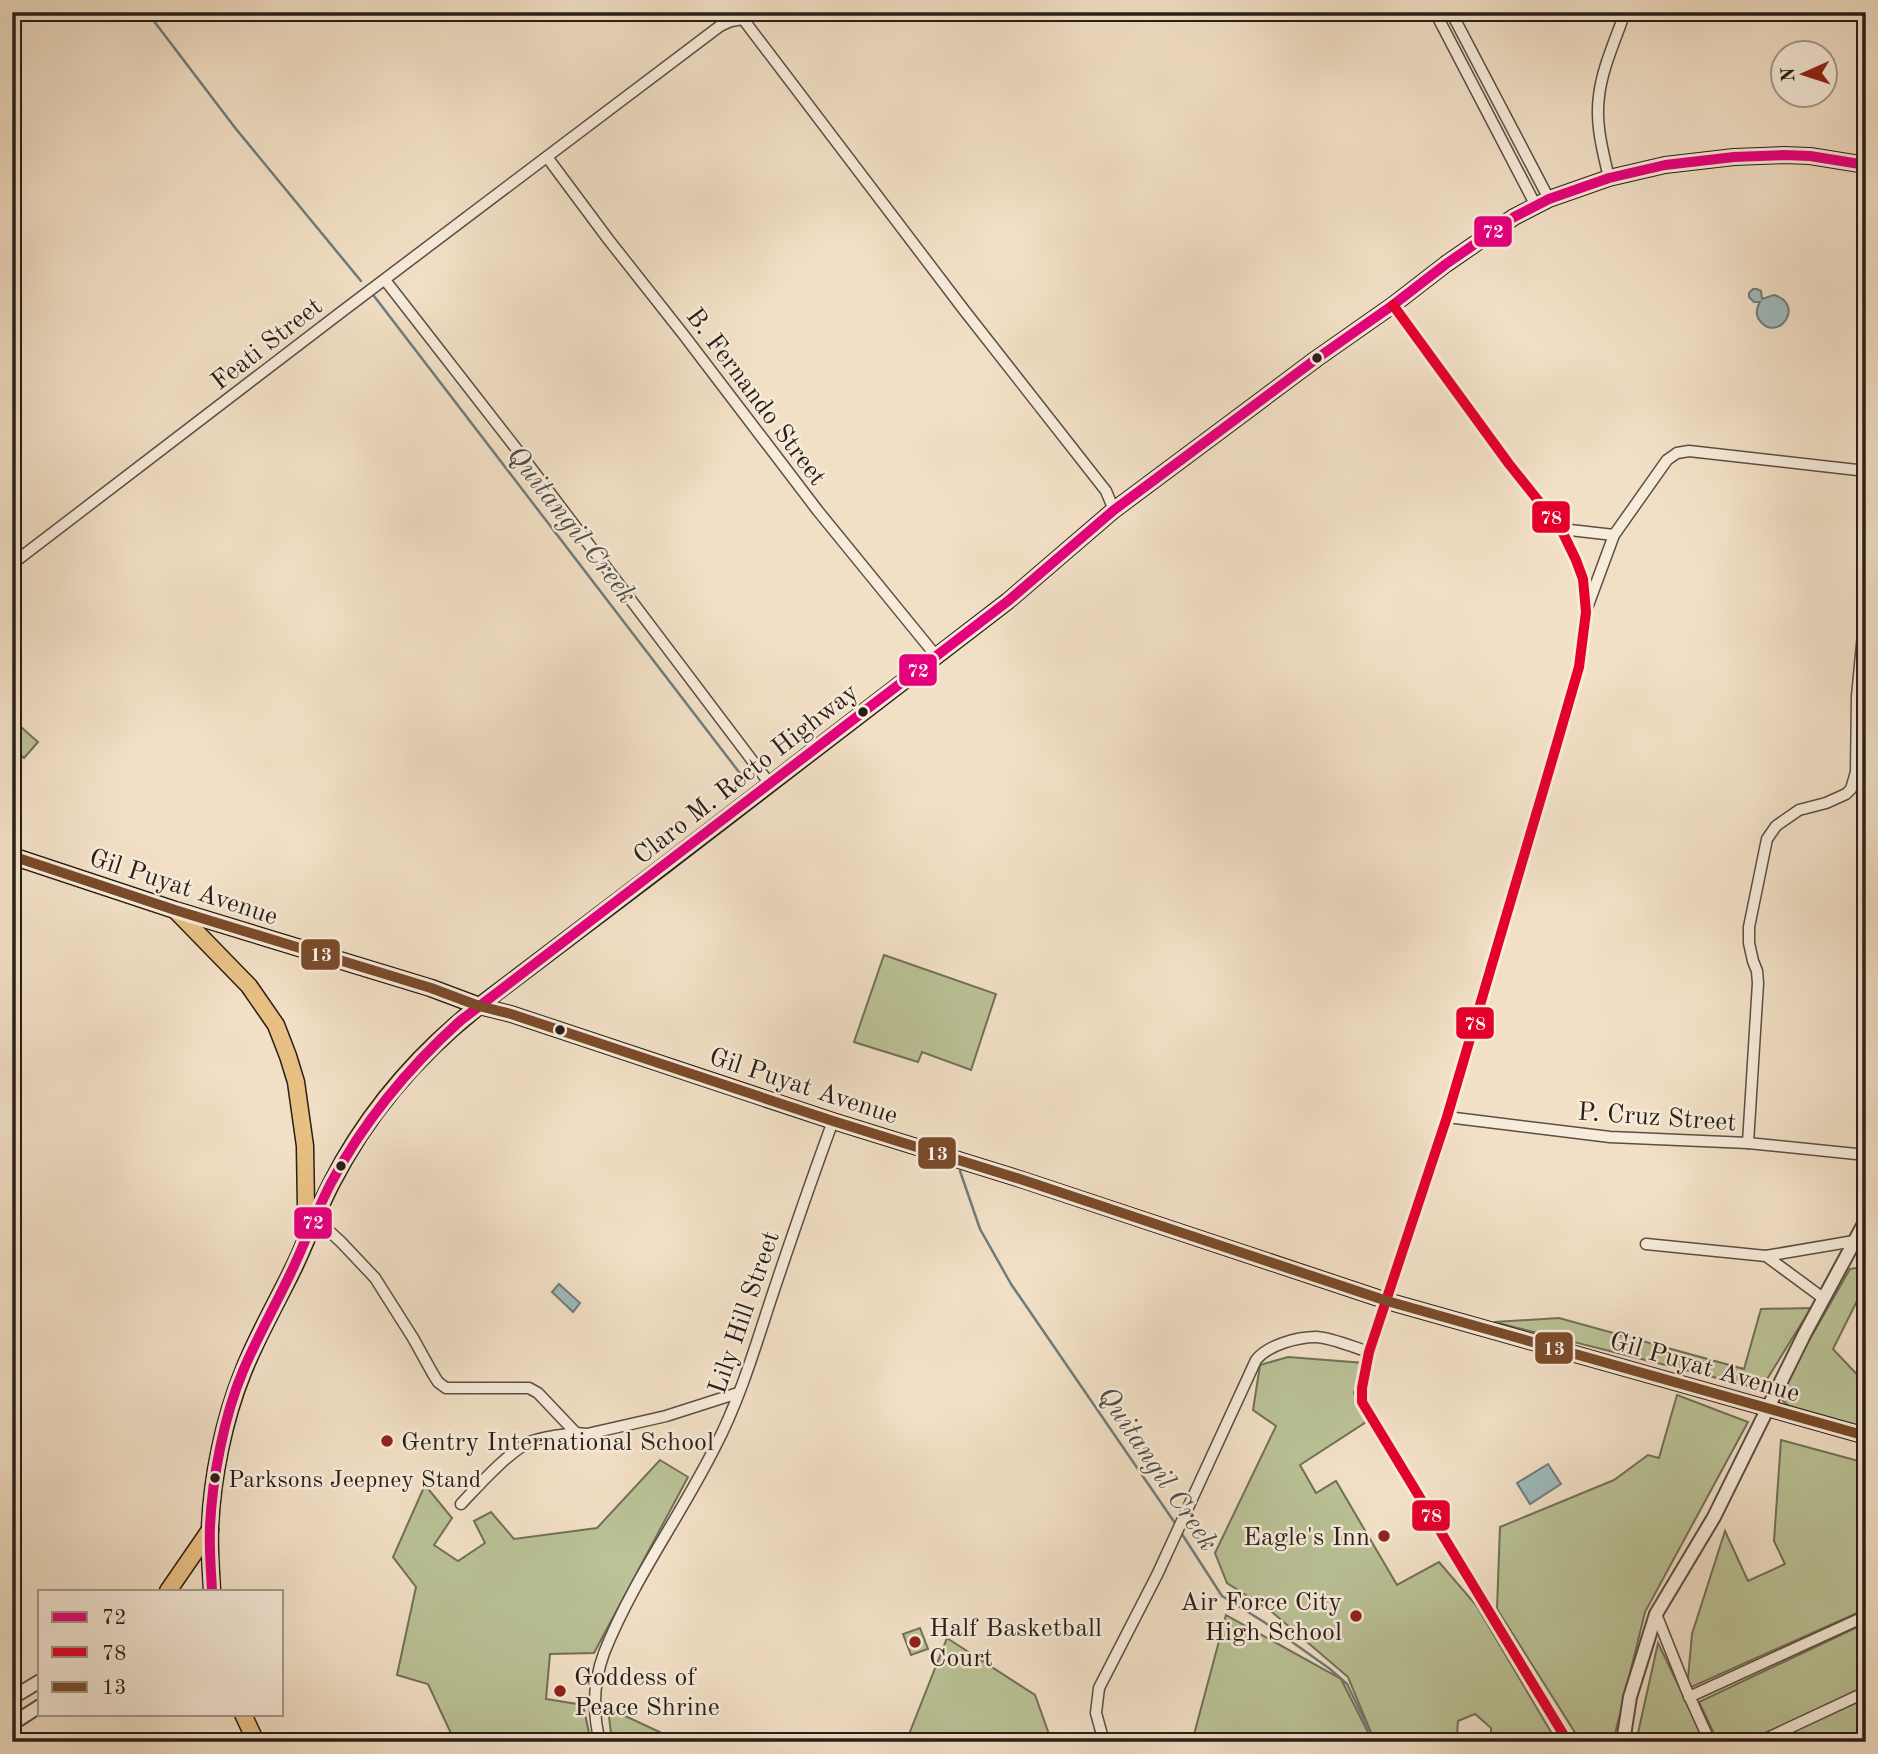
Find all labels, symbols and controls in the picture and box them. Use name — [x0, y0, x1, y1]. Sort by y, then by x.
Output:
north arrow — [1770, 38, 1840, 108]
text: N — [1780, 67, 1799, 83]
line badge: 72 — [1473, 215, 1513, 248]
text: 72 — [1482, 224, 1504, 243]
street label: Feati Street — [207, 293, 328, 396]
street label: B. Fernando Street — [681, 304, 830, 491]
unlabelled marker — [1310, 351, 1324, 365]
water label: Quitangil Creek — [501, 442, 641, 610]
line badge: 78 — [1531, 500, 1571, 534]
text: 78 — [1540, 510, 1562, 529]
line badge: 72 — [898, 653, 938, 687]
text: 72 — [907, 663, 929, 682]
street label: Claro M. Recto Highway — [629, 679, 864, 870]
unlabelled marker — [856, 705, 870, 719]
street label: Gil Puyat Avenue — [86, 845, 281, 931]
line badge: 13 — [300, 938, 341, 971]
text: 13 — [310, 947, 332, 966]
line badge: 78 — [1455, 1006, 1495, 1040]
text: 78 — [1464, 1016, 1486, 1035]
unlabelled marker — [553, 1023, 567, 1037]
street label: Gil Puyat Avenue — [706, 1044, 901, 1130]
street label: P. Cruz Street — [1576, 1099, 1737, 1137]
line badge: 13 — [917, 1136, 957, 1170]
text: 13 — [926, 1146, 948, 1165]
unlabelled marker — [334, 1159, 348, 1173]
line badge: 72 — [293, 1206, 333, 1240]
text: 72 — [302, 1215, 324, 1234]
street label: Lily Hill Street — [705, 1228, 785, 1397]
street label: Gil Puyat Avenue — [1606, 1328, 1802, 1407]
line badge: 13 — [1534, 1331, 1574, 1365]
text: 13 — [1543, 1341, 1565, 1360]
water label: Quitangil Creek — [1091, 1382, 1222, 1557]
place label: Gentry International School — [401, 1430, 714, 1456]
marker: Gentry International School — [379, 1433, 395, 1449]
place label: Parksons Jeepney Stand — [228, 1469, 481, 1493]
marker: Parksons Jeepney Stand — [208, 1471, 222, 1485]
line badge: 78 — [1411, 1499, 1451, 1532]
text: 78 — [1420, 1508, 1442, 1527]
place label: Eagle's Inn — [1243, 1525, 1370, 1551]
marker: Eagle's Inn — [1376, 1528, 1392, 1544]
legend — [38, 1590, 284, 1716]
place label: Air Force City High School — [1180, 1590, 1342, 1646]
text: 72 — [102, 1608, 126, 1629]
marker: Air Force City High School — [1348, 1608, 1364, 1624]
place label: Half Basketball Court — [929, 1616, 1102, 1672]
marker: Half Basketball Court — [907, 1634, 923, 1650]
text: 78 — [102, 1644, 126, 1665]
place label: Goddess of Peace Shrine — [574, 1665, 720, 1721]
text: 13 — [102, 1678, 126, 1699]
marker: Goddess of Peace Shrine — [552, 1683, 568, 1699]

